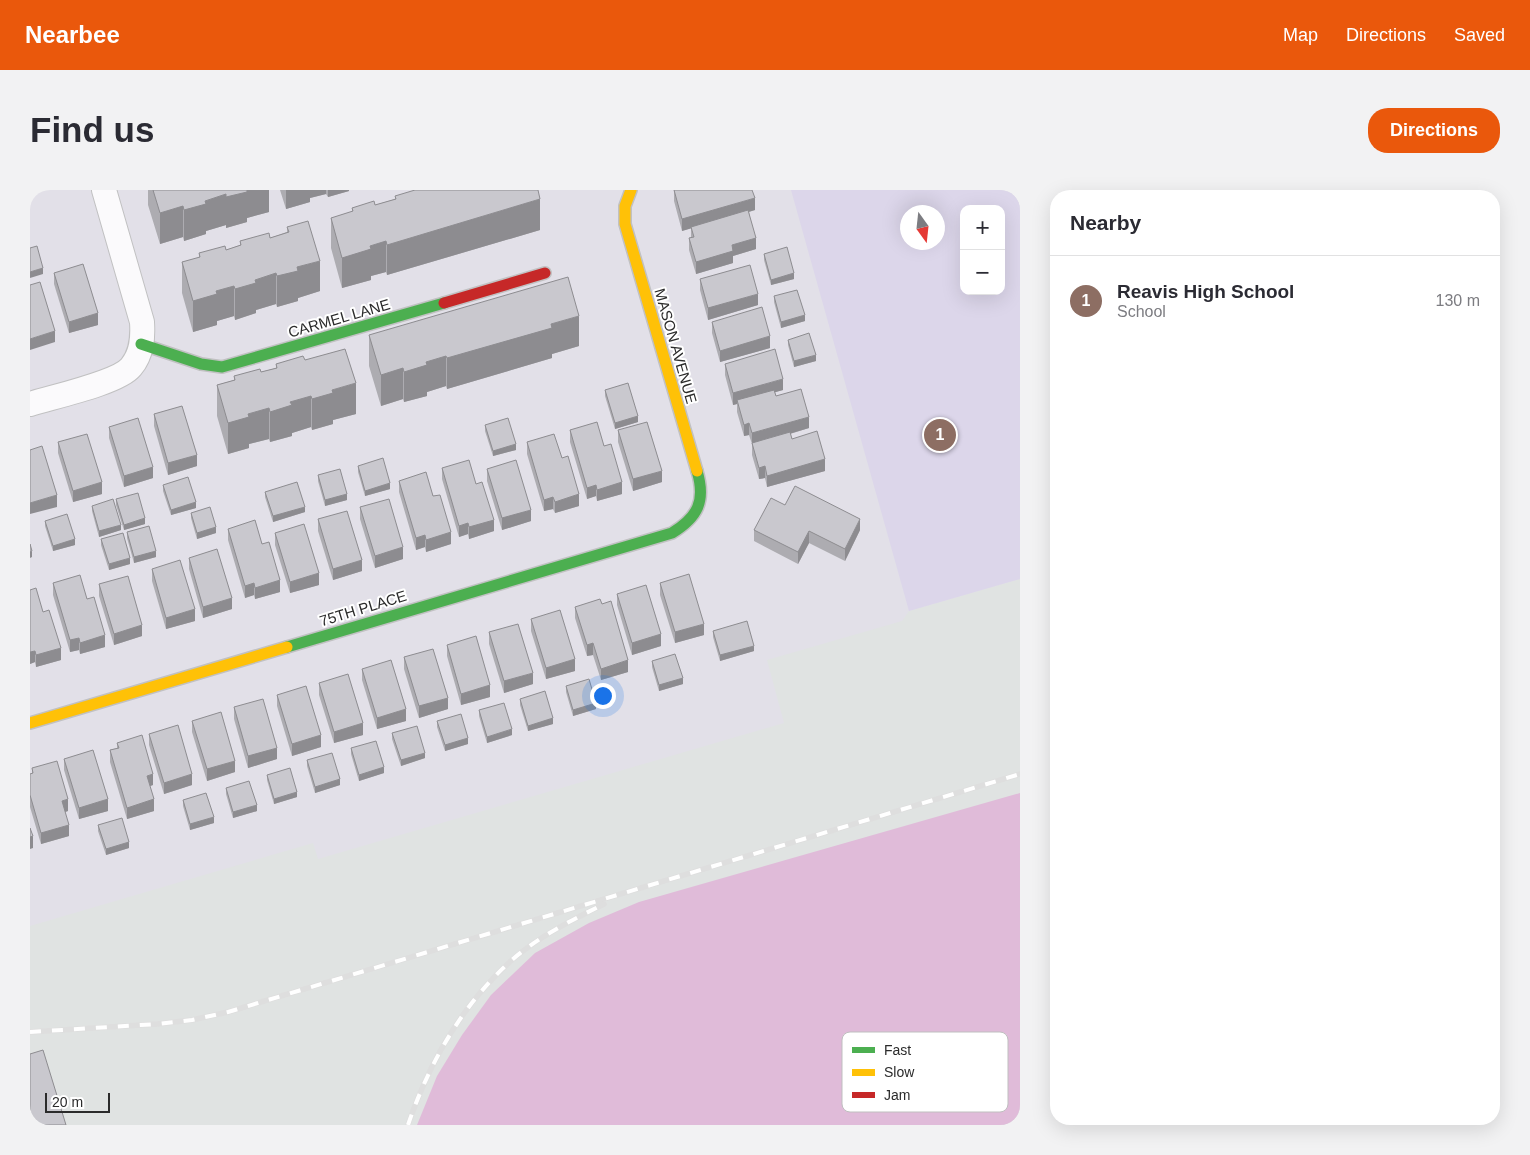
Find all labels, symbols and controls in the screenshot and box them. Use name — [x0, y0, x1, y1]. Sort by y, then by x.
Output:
text: Nearbee — [25, 21, 120, 48]
text: Map — [1283, 25, 1318, 45]
text: Directions — [1346, 25, 1426, 45]
text: Saved — [1454, 25, 1505, 45]
button: Directions — [1368, 108, 1500, 153]
text: Find us — [30, 110, 154, 149]
north arrow — [900, 205, 945, 250]
map controls — [960, 205, 1005, 295]
button: + — [960, 205, 1005, 250]
text: Nearby — [1070, 211, 1141, 234]
button: − — [960, 250, 1005, 295]
text: Reavis High School — [1117, 281, 1294, 302]
street label: MASON AVENUE — [651, 286, 701, 406]
text: 1 — [1082, 292, 1090, 309]
text: 130 m — [1436, 292, 1480, 309]
street label: CARMEL LANE — [286, 295, 392, 341]
text: School — [1117, 303, 1166, 320]
pin: 1 — [924, 416, 956, 454]
street label: 75TH PLACE — [317, 587, 409, 629]
your location — [590, 683, 616, 709]
legend — [842, 1032, 1008, 1112]
text: Fast — [884, 1042, 911, 1058]
text: Slow — [884, 1064, 915, 1080]
text: Jam — [884, 1087, 910, 1103]
scale bar — [45, 1090, 110, 1113]
text: 20 m — [52, 1094, 83, 1110]

